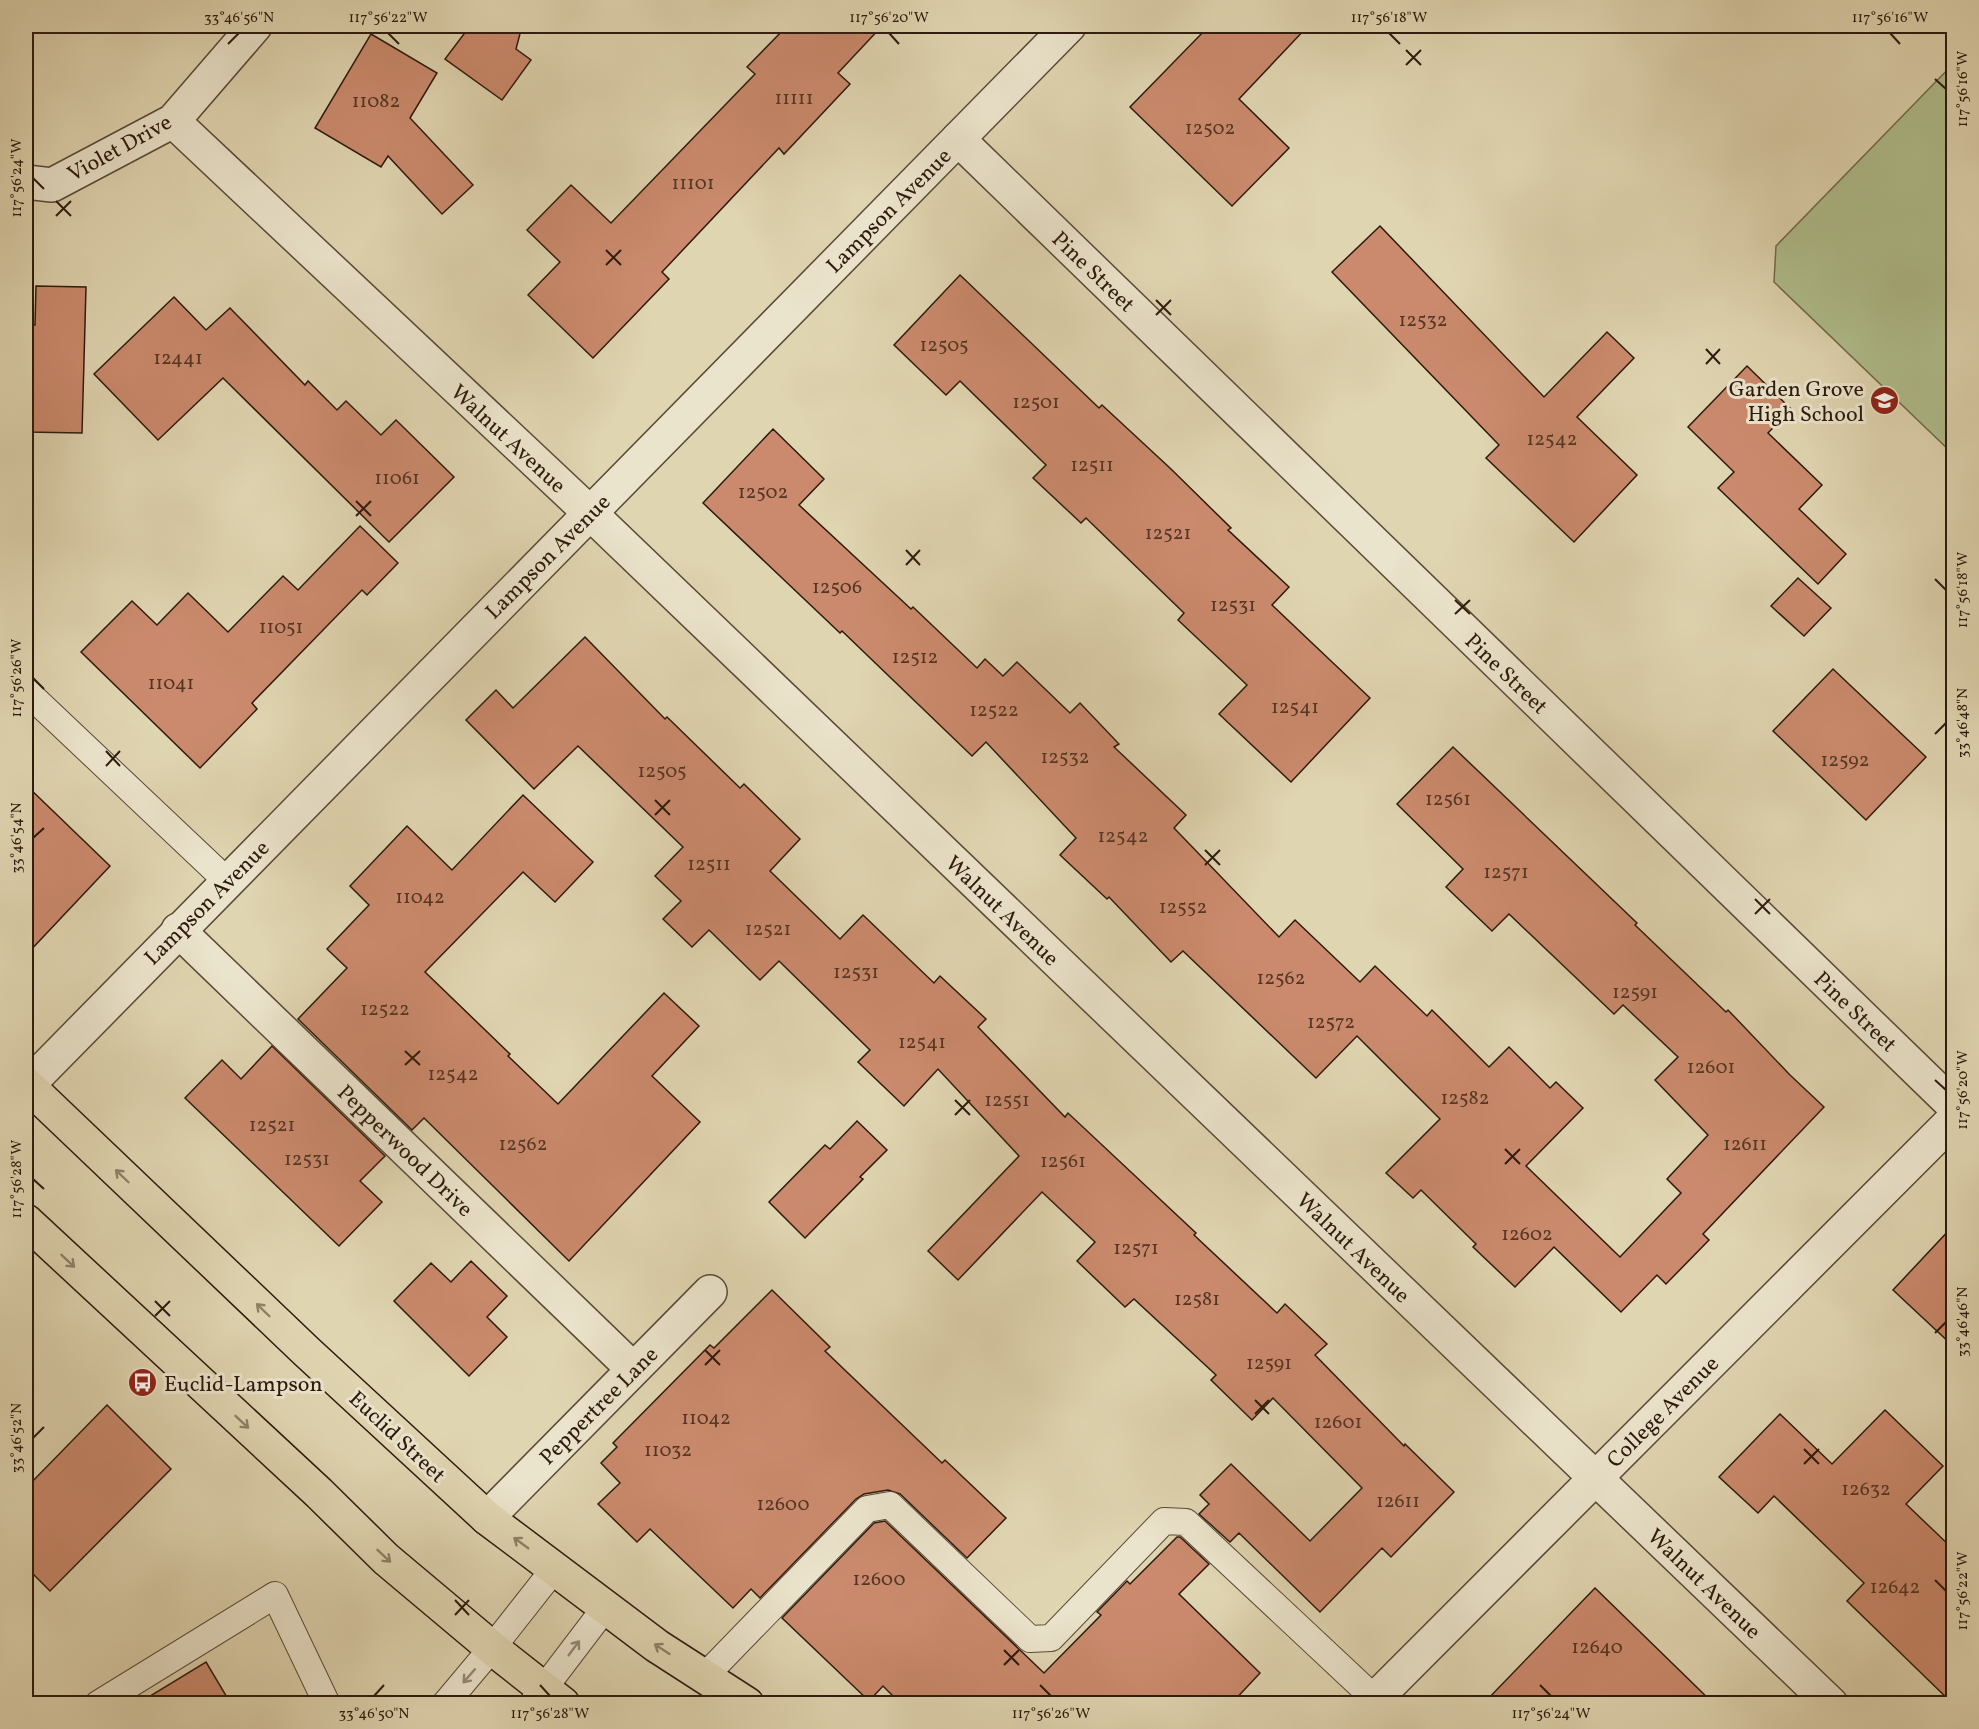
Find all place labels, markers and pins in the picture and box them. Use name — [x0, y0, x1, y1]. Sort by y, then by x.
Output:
place label: Garden Grove High School — [1729, 375, 1864, 431]
school or university icon: Garden Grove High School — [1869, 385, 1901, 417]
bus stop icon: Euclid-Lampson — [127, 1367, 159, 1399]
place label: Euclid-Lampson — [164, 1370, 323, 1401]

